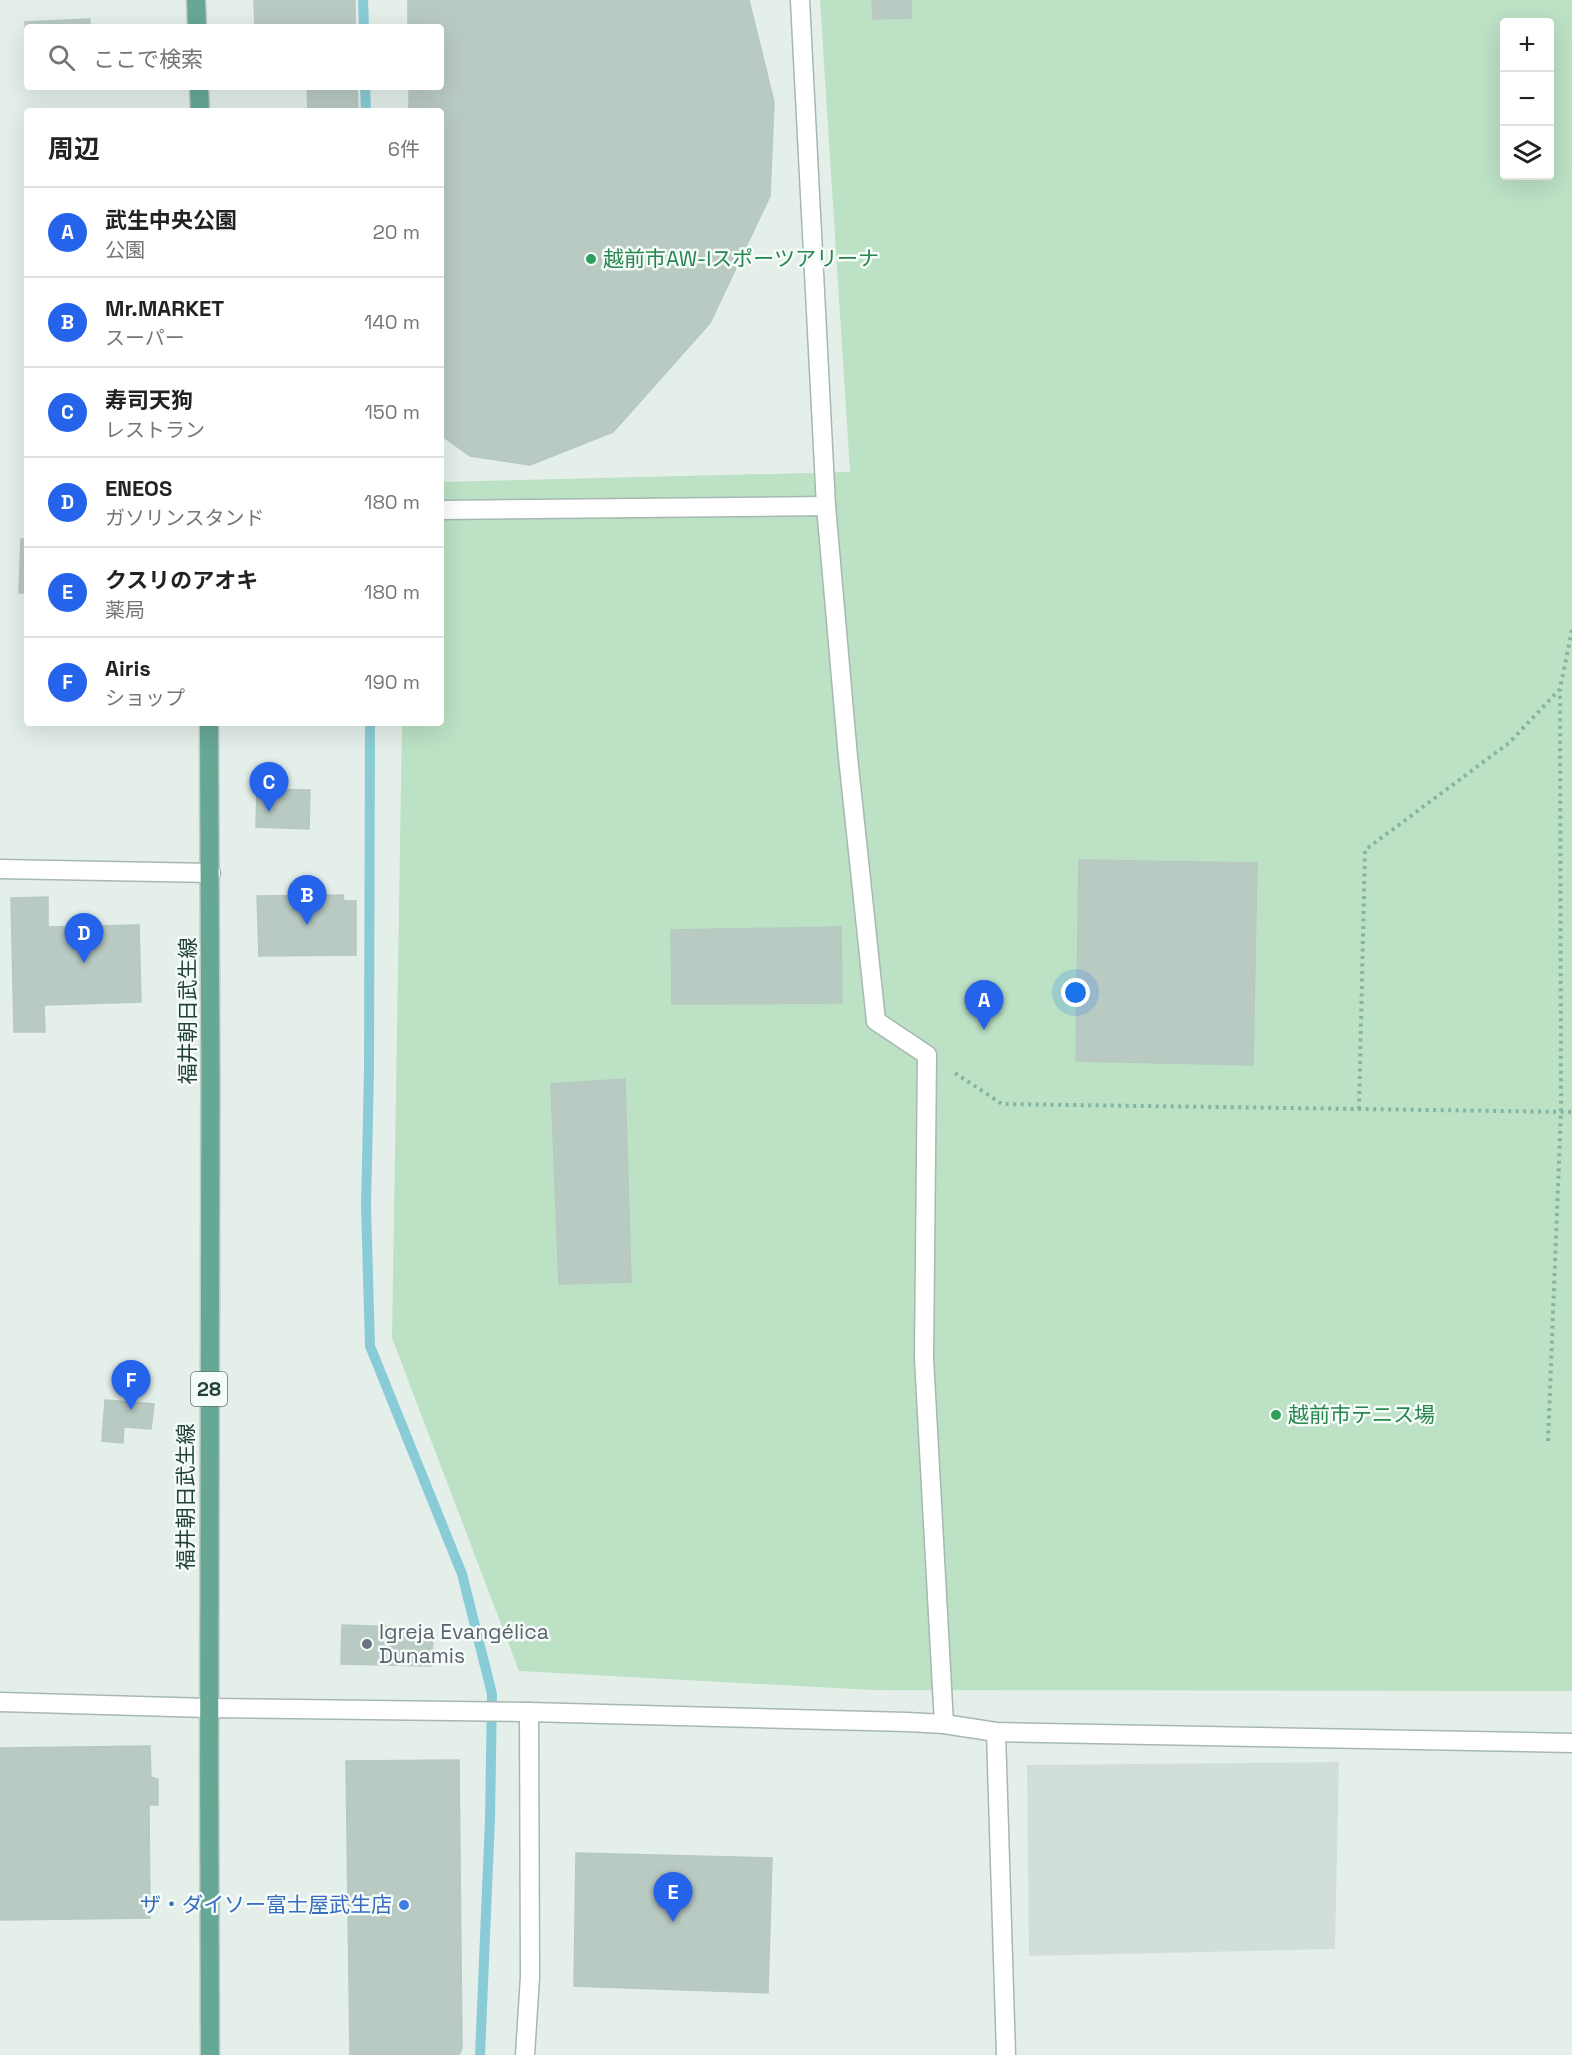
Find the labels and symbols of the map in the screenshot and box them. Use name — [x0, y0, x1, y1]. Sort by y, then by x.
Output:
place label: 越前市AW-Iスポーツアリーナ — [603, 245, 879, 272]
marker: 越前市AW-Iスポーツアリーナ — [584, 252, 598, 266]
pin: C — [250, 762, 288, 812]
pin: B — [288, 876, 326, 925]
pin: D — [64, 914, 104, 963]
street label: 福井朝日武生線 — [174, 938, 201, 1085]
your location — [1061, 978, 1090, 1007]
pin: A — [964, 980, 1004, 1030]
pin: F — [112, 1360, 150, 1410]
road number: 28 — [191, 1372, 227, 1406]
place label: 越前市テニス場 — [1288, 1401, 1435, 1428]
marker: 越前市テニス場 — [1269, 1408, 1283, 1422]
street label: 福井朝日武生線 — [172, 1424, 199, 1571]
place label: Igreja Evangélica Dunamis — [379, 1618, 549, 1669]
marker: Igreja Evangélica Dunamis — [360, 1637, 374, 1651]
pin: E — [654, 1872, 692, 1922]
place label: ザ・ダイソー富士屋武生店 — [140, 1891, 392, 1918]
marker: ザ・ダイソー富士屋武生店 — [397, 1898, 411, 1912]

